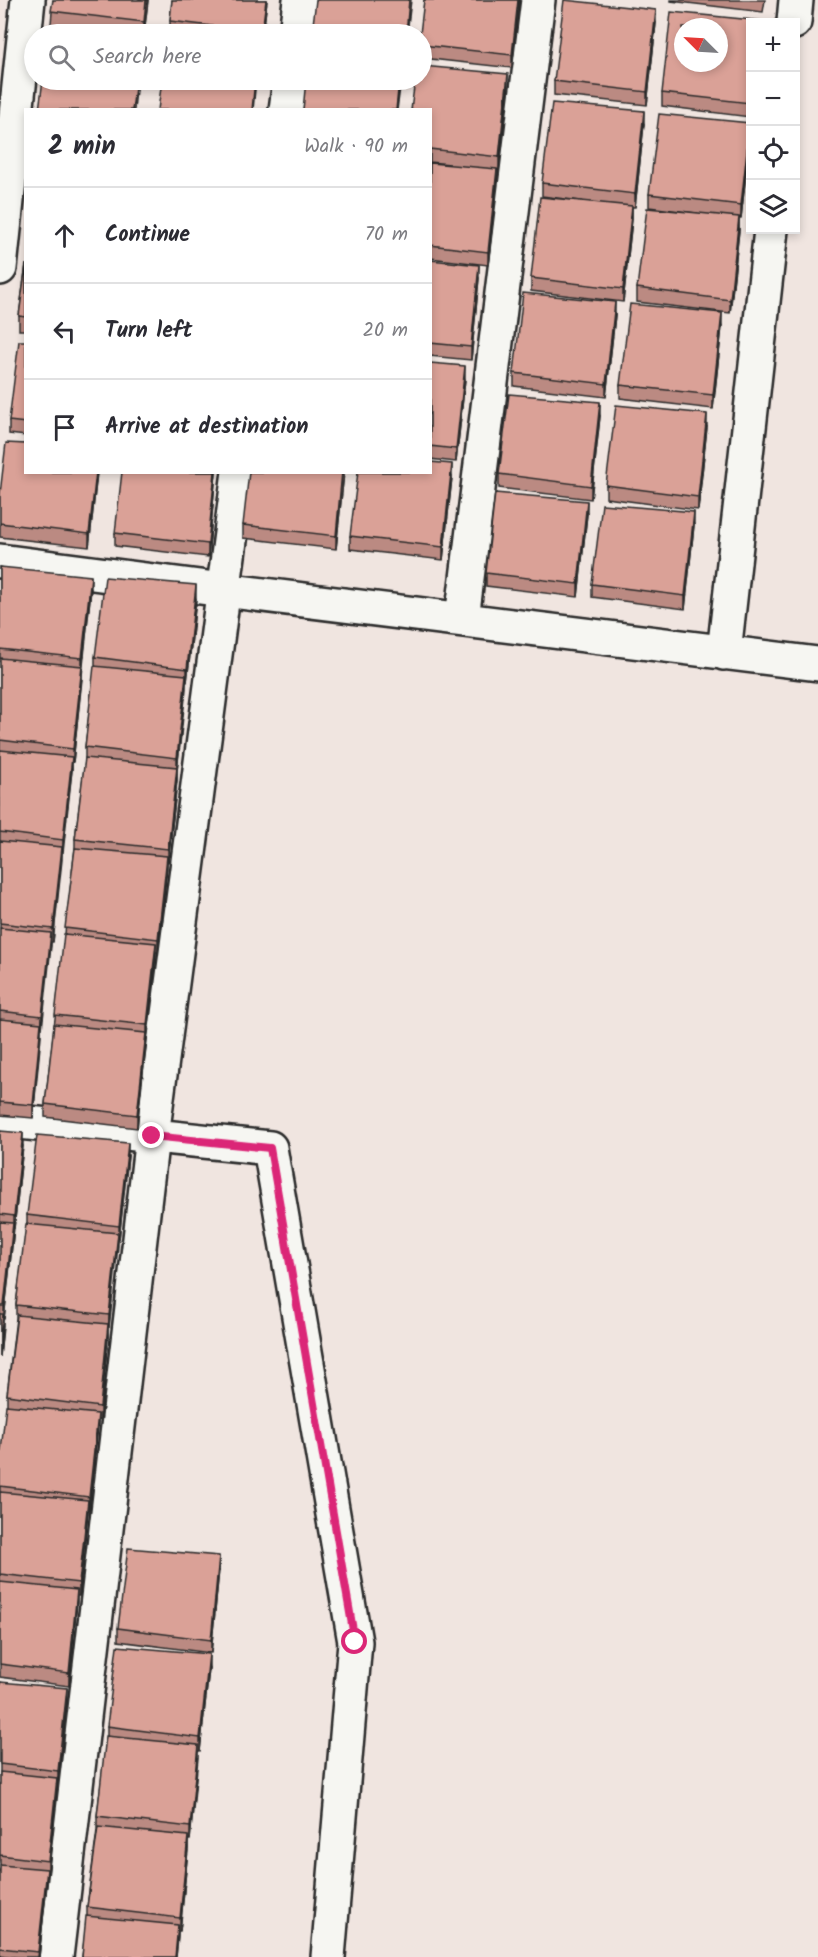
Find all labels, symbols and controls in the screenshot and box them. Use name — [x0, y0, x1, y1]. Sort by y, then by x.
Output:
north arrow — [674, 18, 728, 72]
map controls — [746, 18, 800, 234]
button: + — [746, 18, 800, 72]
search box — [24, 24, 432, 90]
text: Search here — [93, 40, 201, 75]
icon: search — [45, 41, 78, 74]
button: − — [746, 72, 800, 126]
text: 2 min — [48, 126, 116, 168]
button: locate — [746, 126, 800, 180]
text: Walk · 90 m — [304, 131, 408, 163]
button: layers — [746, 180, 800, 234]
text: Continue — [105, 218, 190, 253]
icon: ahead — [48, 219, 81, 252]
text: 70 m — [365, 219, 408, 251]
text: Turn left — [105, 314, 192, 349]
icon: left — [48, 315, 81, 348]
text: 20 m — [362, 315, 408, 347]
text: Arrive at destination — [105, 410, 308, 445]
icon: arrive — [48, 411, 81, 444]
route end — [138, 1122, 164, 1148]
route start — [341, 1628, 367, 1654]

